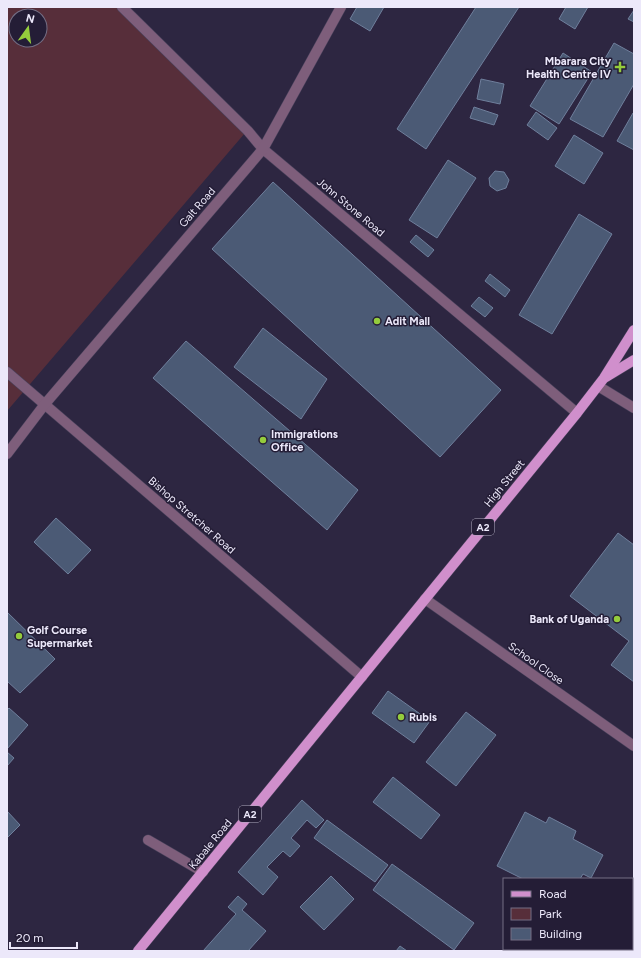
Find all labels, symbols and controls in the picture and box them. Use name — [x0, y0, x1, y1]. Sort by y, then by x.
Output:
north arrow — [8, 8, 48, 48]
text: N — [25, 11, 36, 26]
place label: Mbarara City Health Centre IV — [526, 55, 612, 81]
marker: Mbarara City Health Centre IV — [614, 61, 626, 73]
street label: John Stone Road — [314, 175, 387, 240]
street label: Galt Road — [177, 185, 218, 230]
place label: Adit Mall — [385, 315, 430, 328]
marker: Adit Mall — [372, 316, 382, 326]
place label: Immigrations Office — [271, 428, 338, 454]
marker: Immigrations Office — [258, 435, 268, 445]
street label: High Street — [481, 457, 527, 510]
street label: Bishop Stretcher Road — [146, 474, 238, 557]
road number: A2 — [472, 519, 494, 535]
place label: Bank of Uganda — [529, 613, 609, 626]
marker: Bank of Uganda — [612, 614, 622, 624]
place label: Golf Course Supermarket — [27, 624, 93, 650]
marker: Golf Course Supermarket — [14, 631, 24, 641]
street label: School Close — [506, 640, 566, 687]
place label: Rubis — [409, 711, 437, 724]
marker: Rubis — [396, 712, 406, 722]
road number: A2 — [239, 806, 261, 822]
street label: Kabale Road — [186, 817, 235, 872]
legend — [503, 878, 633, 950]
text: Road — [539, 887, 567, 901]
text: Park — [539, 907, 562, 921]
scale bar — [10, 924, 77, 950]
text: Building — [539, 927, 582, 941]
text: 20 m — [16, 931, 44, 945]

